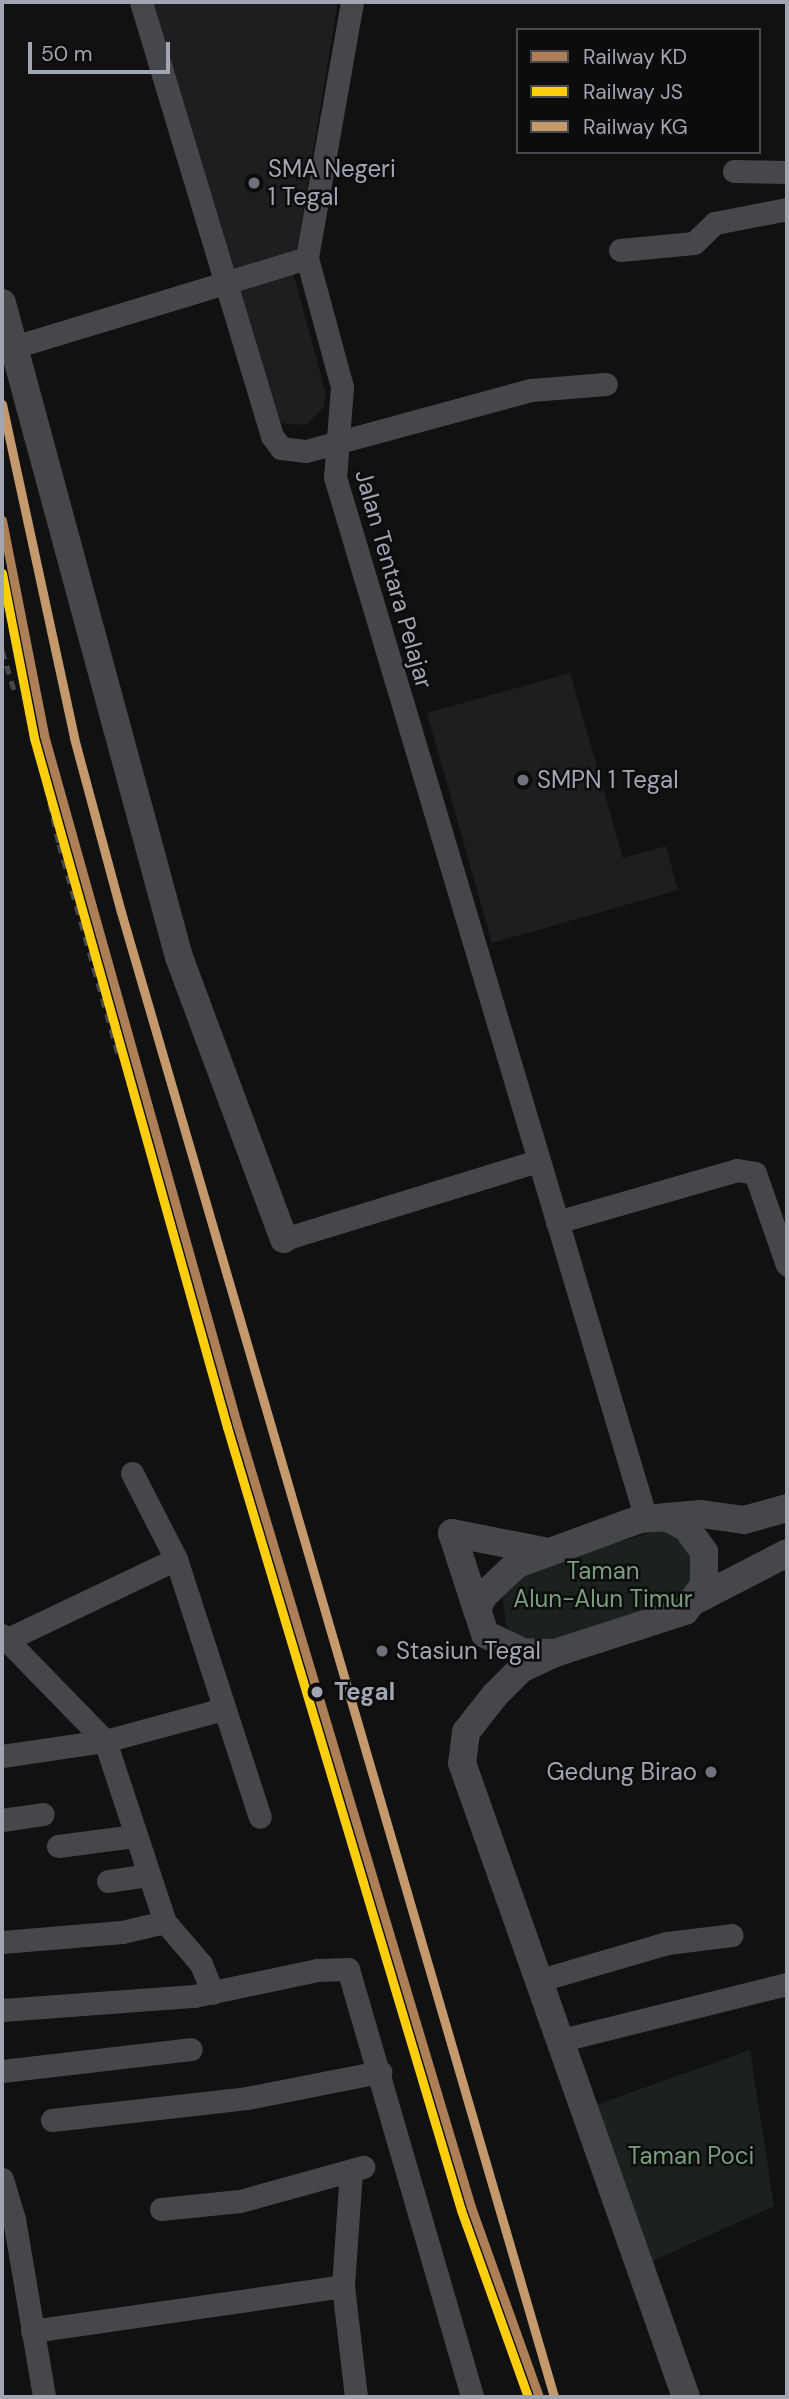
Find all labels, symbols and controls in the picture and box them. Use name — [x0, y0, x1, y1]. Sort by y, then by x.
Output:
scale bar — [32, 28, 173, 72]
legend — [516, 28, 761, 154]
text: 50 m — [41, 40, 92, 68]
text: Railway KD — [583, 43, 687, 71]
text: Railway JS — [583, 78, 683, 106]
text: Railway KG — [583, 113, 688, 141]
place label: SMA Negeri 1 Tegal — [268, 155, 396, 211]
marker: SMA Negeri 1 Tegal — [246, 175, 262, 191]
street label: Jalan Tentara Pelajar — [349, 466, 439, 692]
place label: SMPN 1 Tegal — [537, 766, 679, 794]
marker: SMPN 1 Tegal — [515, 772, 531, 788]
park label: Taman Alun-Alun Timur — [513, 1557, 693, 1613]
place label: Stasiun Tegal — [396, 1637, 541, 1665]
marker: Stasiun Tegal — [374, 1643, 390, 1659]
place label: Tegal — [334, 1678, 395, 1706]
marker: Tegal — [306, 1681, 328, 1703]
place label: Gedung Birao — [546, 1758, 697, 1786]
marker: Gedung Birao — [703, 1764, 719, 1780]
park label: Taman Poci — [628, 2142, 754, 2170]

